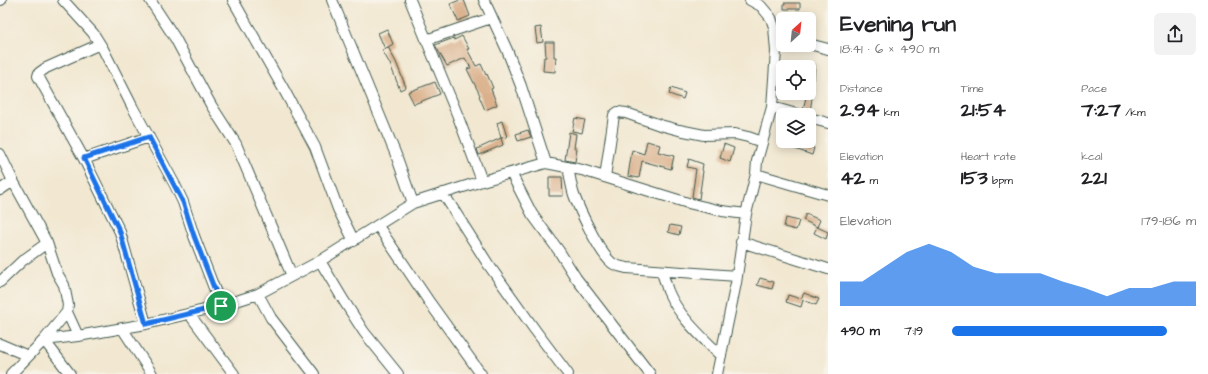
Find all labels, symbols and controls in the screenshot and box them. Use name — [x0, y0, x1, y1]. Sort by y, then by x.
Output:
text: Evening run — [840, 9, 956, 40]
north arrow — [776, 12, 816, 52]
map controls — [776, 12, 816, 148]
button: share — [1154, 13, 1196, 55]
text: 18:41 · 6 × 490 m — [840, 40, 939, 58]
button: locate — [776, 60, 816, 100]
text: Distance — [840, 81, 883, 96]
text: Time — [961, 81, 984, 96]
text: Pace — [1081, 81, 1107, 96]
text: 2.94 — [840, 96, 879, 124]
text: 21:54 — [961, 96, 1006, 124]
text: 7:27 — [1081, 96, 1121, 124]
text: km — [879, 105, 899, 120]
text: /km — [1121, 105, 1145, 120]
button: layers — [776, 108, 816, 148]
text: Elevation — [840, 149, 883, 164]
text: Heart rate — [961, 149, 1016, 164]
text: kcal — [1081, 149, 1102, 164]
text: 42 — [840, 164, 865, 192]
text: 153 — [961, 164, 988, 192]
text: 221 — [1081, 164, 1107, 192]
text: m — [865, 173, 878, 188]
text: bpm — [988, 173, 1013, 188]
text: Elevation — [840, 212, 891, 230]
text: 179–186 m — [1141, 212, 1196, 230]
pin — [204, 289, 238, 323]
icon: arrive — [210, 295, 232, 317]
text: 490 m — [840, 322, 880, 340]
text: 7:19 — [904, 322, 923, 340]

